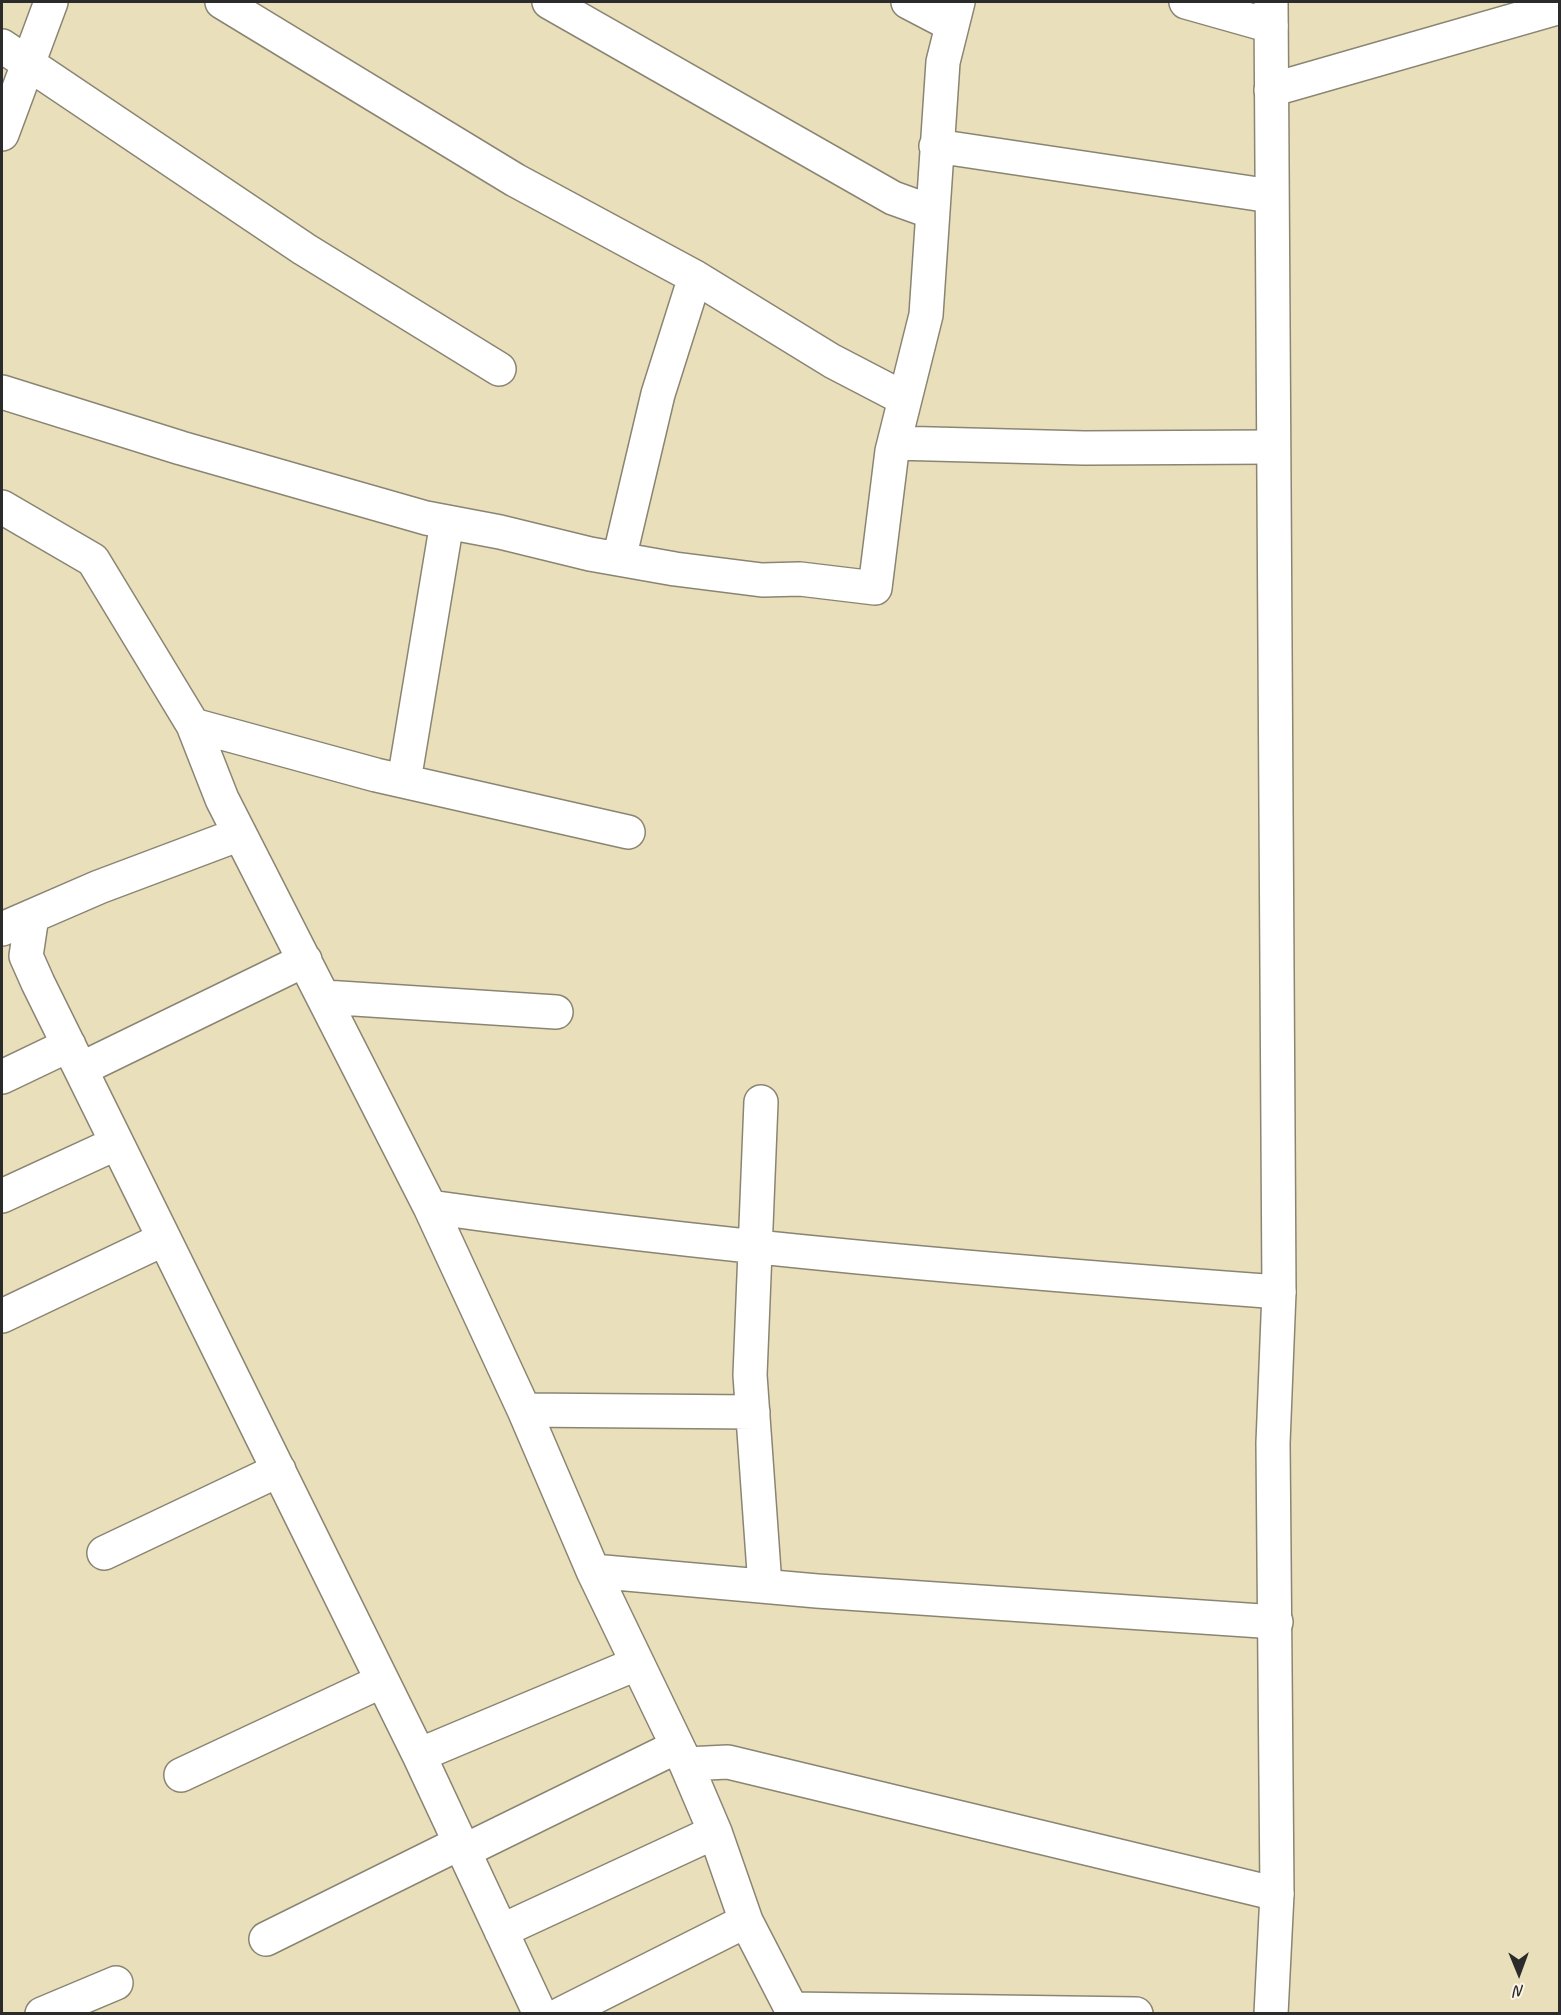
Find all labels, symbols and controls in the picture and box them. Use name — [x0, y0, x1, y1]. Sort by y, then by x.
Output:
north arrow — [1489, 1943, 1549, 2003]
text: N — [1514, 1981, 1524, 2001]

